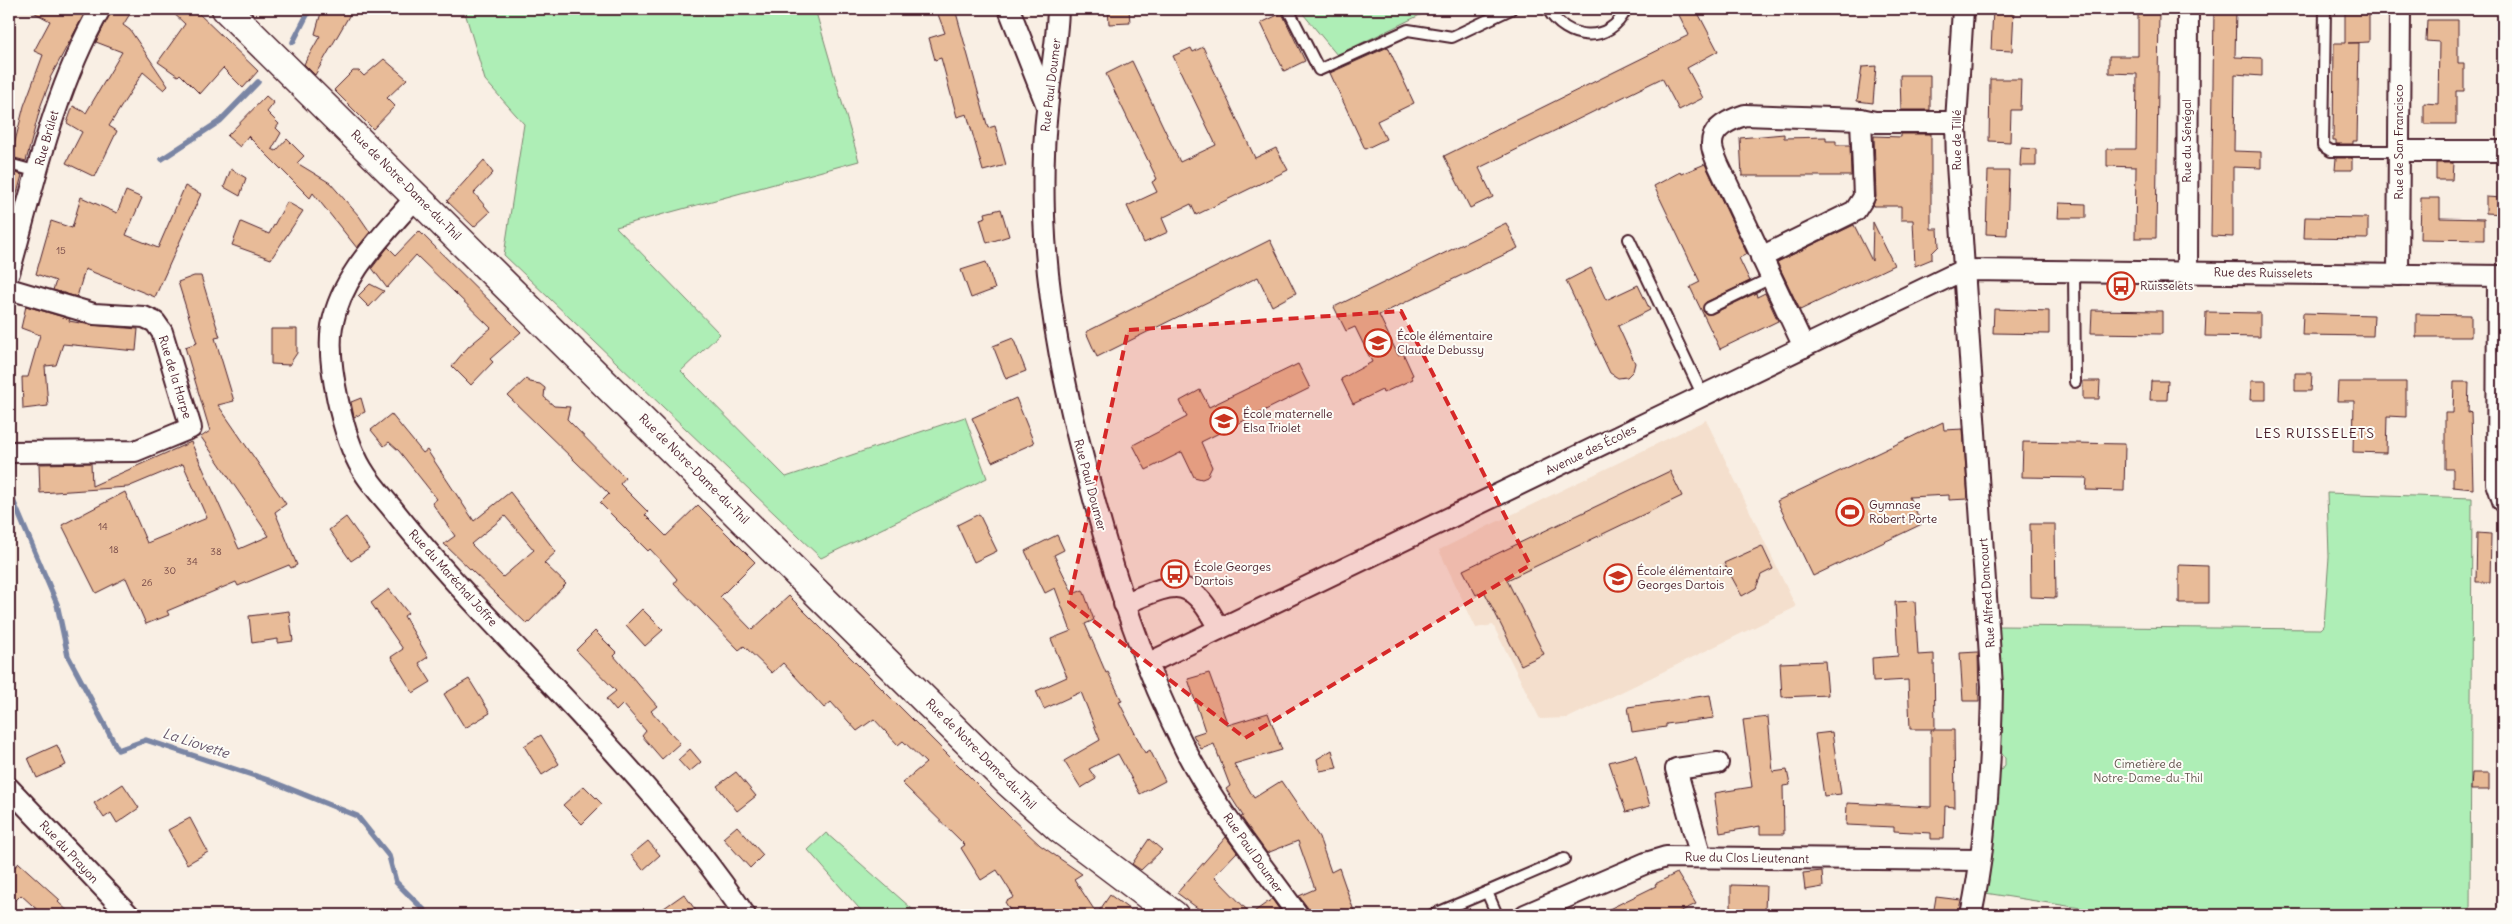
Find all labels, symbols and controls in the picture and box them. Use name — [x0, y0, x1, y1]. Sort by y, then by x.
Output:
street label: Rue Paul Doumer — [1037, 37, 1064, 133]
street label: Rue de San Francisco — [2391, 84, 2406, 200]
street label: Rue du Sénégal — [2179, 99, 2194, 183]
street label: Rue Brûlet — [31, 108, 62, 167]
street label: Rue de Tillé — [1949, 110, 1964, 170]
street label: Rue de Notre-Dame-du-Thil — [348, 126, 465, 243]
house number: 15 — [56, 244, 66, 257]
street label: Rue des Ruisselets — [2213, 264, 2313, 281]
bus stop icon: Ruisselets — [2106, 271, 2136, 301]
place label: Ruisselets — [2140, 278, 2193, 293]
school or university icon: École élémentaire Claude Debussy — [1363, 328, 1393, 358]
place label: École élémentaire Claude Debussy — [1397, 328, 1493, 357]
street label: Rue de la Harpe — [156, 333, 195, 420]
school or university icon: École maternelle Elsa Triolet — [1209, 406, 1239, 436]
place label: École maternelle Elsa Triolet — [1243, 406, 1333, 435]
street label: Rue de Notre-Dame-du-Thil — [636, 410, 753, 527]
street label: Avenue des Écoles — [1543, 421, 1639, 478]
district label: LES RUISSELETS — [2255, 424, 2375, 442]
street label: Rue Paul Doumer — [1071, 437, 1110, 532]
sports icon: Gymnase Robert Porte — [1835, 497, 1865, 527]
place label: Gymnase Robert Porte — [1869, 497, 1937, 526]
house number: 14 — [98, 520, 108, 533]
street label: Rue du Maréchal Joffre — [406, 526, 501, 629]
street label: Rue Alfred Dancourt — [1975, 538, 1998, 648]
house number: 18 — [109, 543, 119, 556]
house number: 38 — [210, 545, 222, 558]
house number: 34 — [186, 555, 198, 568]
bus stop icon: École Georges Dartois — [1160, 559, 1190, 589]
place label: École Georges Dartois — [1194, 559, 1271, 588]
school or university icon: École élémentaire Georges Dartois — [1603, 563, 1633, 593]
place label: École élémentaire Georges Dartois — [1637, 563, 1733, 592]
house number: 30 — [164, 564, 176, 577]
house number: 26 — [141, 576, 153, 589]
street label: Rue de Notre-Dame-du-Thil — [923, 695, 1040, 812]
water label: La Liovette — [161, 724, 233, 763]
park label: Cimetière de Notre-Dame-du-Thil — [2093, 756, 2203, 785]
street label: Rue Paul Doumer — [1220, 810, 1287, 896]
street label: Rue du Prayon — [37, 817, 102, 886]
street label: Rue du Clos Lieutenant — [1685, 849, 1809, 866]

